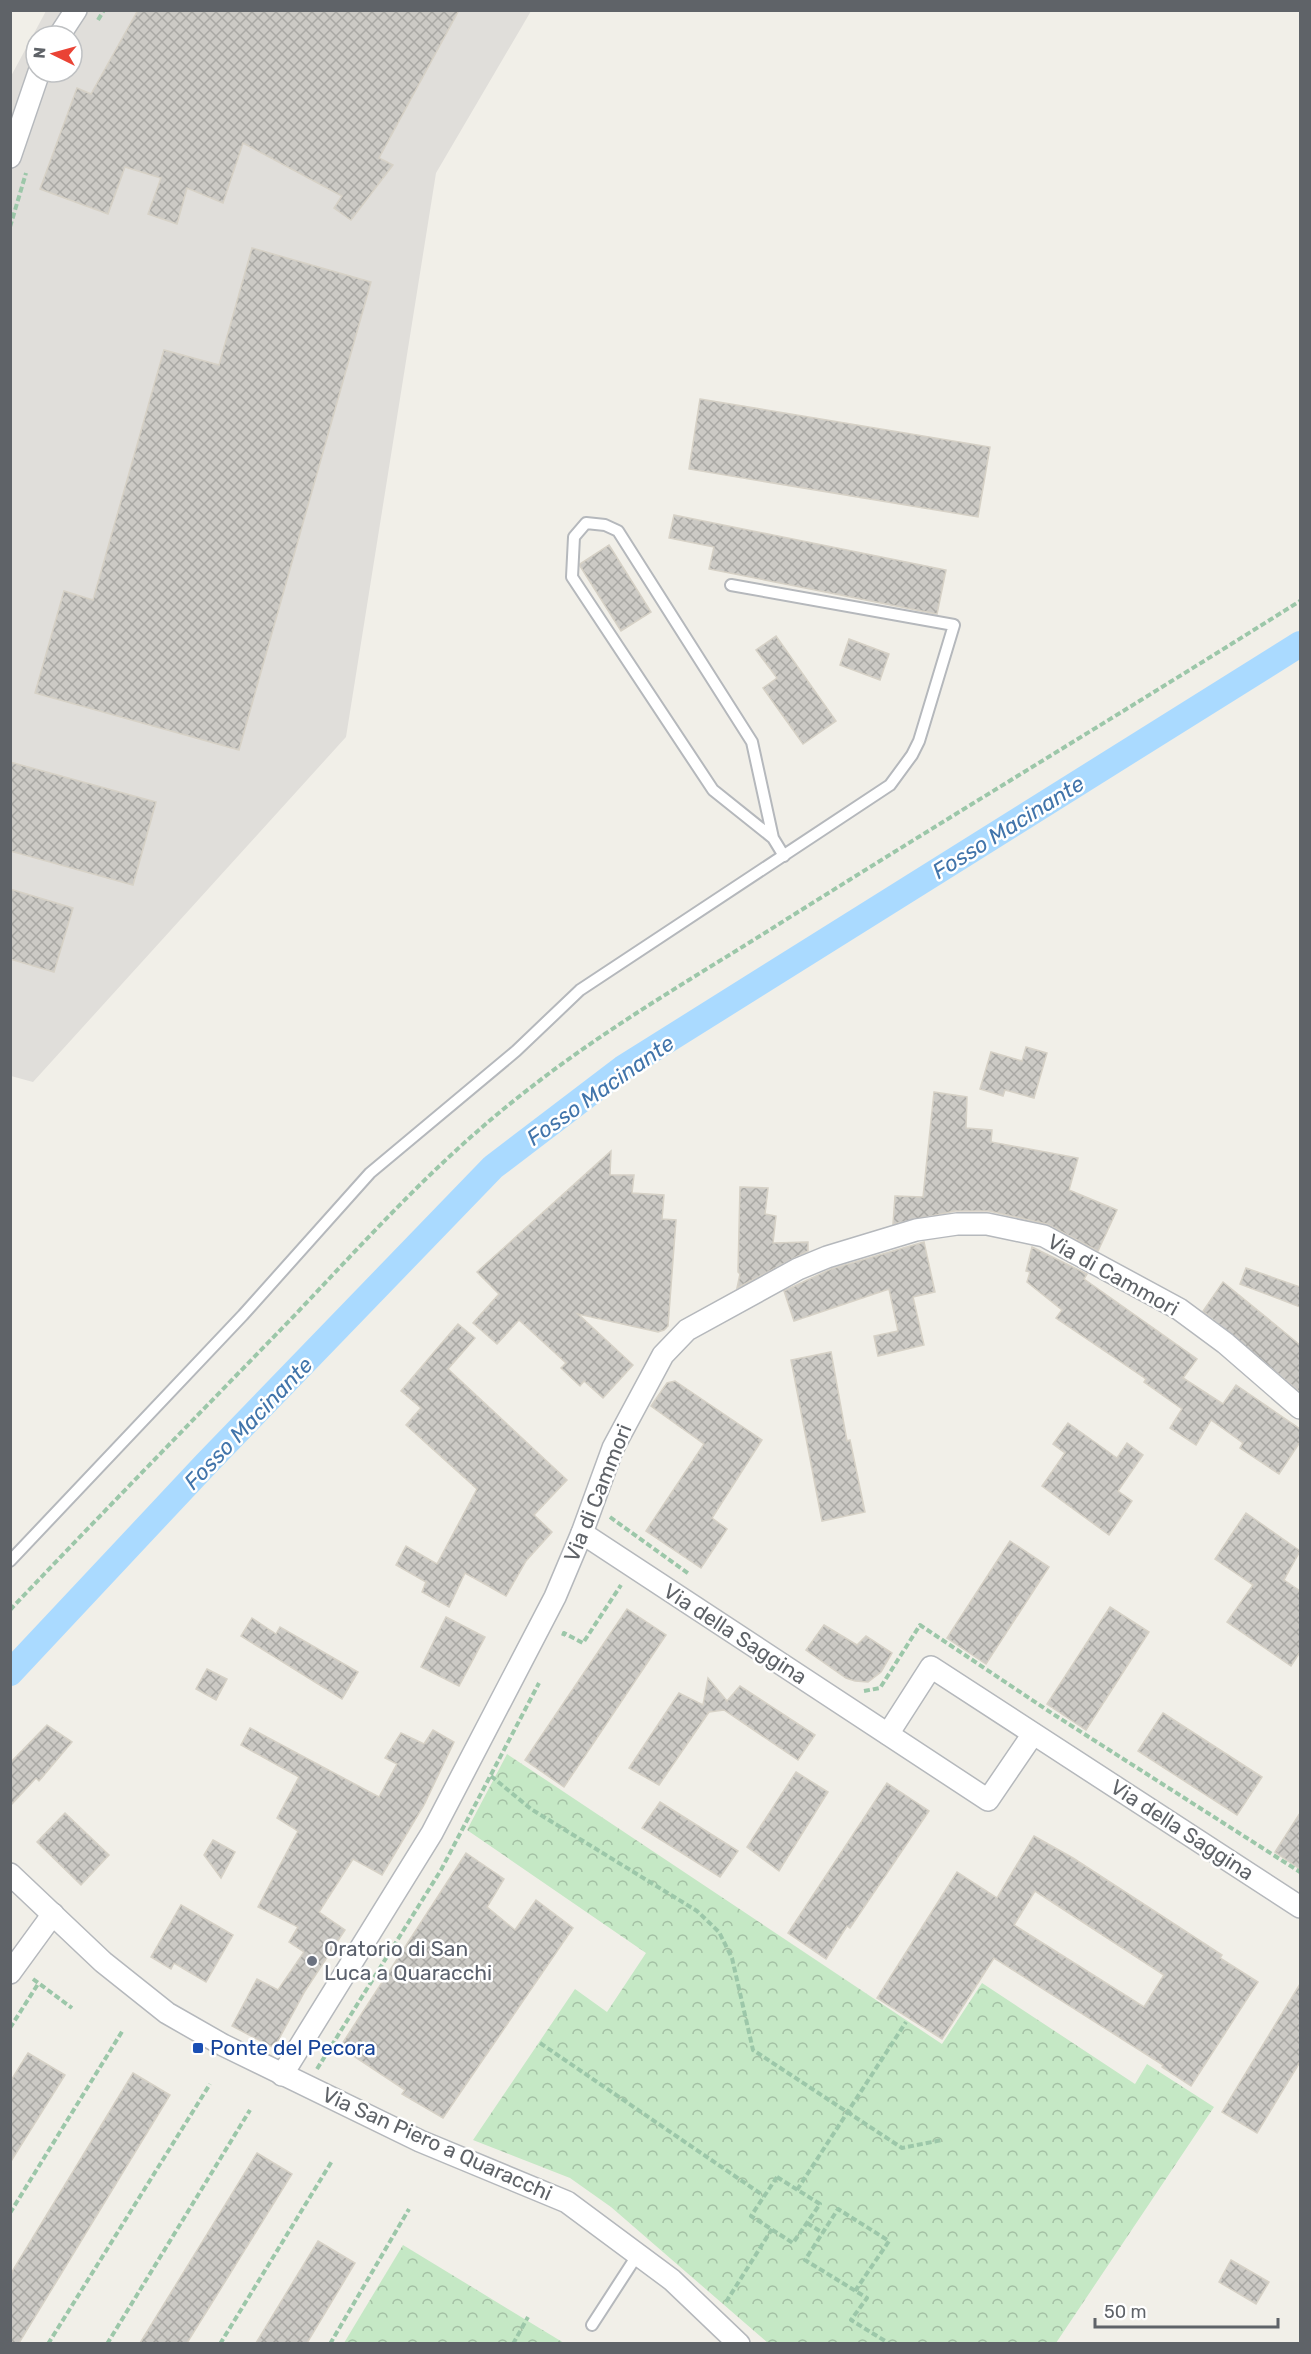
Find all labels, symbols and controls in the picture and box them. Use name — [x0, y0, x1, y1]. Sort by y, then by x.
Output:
north arrow — [24, 24, 84, 84]
text: N — [30, 46, 50, 59]
water label: Fosso Macinante — [927, 770, 1089, 885]
water label: Fosso Macinante — [521, 1030, 679, 1151]
street label: Via di Cammori — [1043, 1228, 1183, 1321]
water label: Fosso Macinante — [178, 1351, 318, 1495]
street label: Via di Cammori — [559, 1420, 637, 1565]
street label: Via della Saggina — [659, 1578, 812, 1689]
street label: Via della Saggina — [1106, 1774, 1259, 1885]
place label: Oratorio di San Luca a Quaracchi — [324, 1936, 492, 1985]
marker: Oratorio di San Luca a Quaracchi — [305, 1954, 319, 1968]
place label: Ponte del Pecora — [210, 2035, 376, 2060]
marker: Ponte del Pecora — [191, 2041, 205, 2055]
street label: Via San Piero a Quaracchi — [318, 2081, 556, 2206]
scale bar — [1095, 2291, 1278, 2329]
text: 50 m — [1104, 2301, 1147, 2323]

